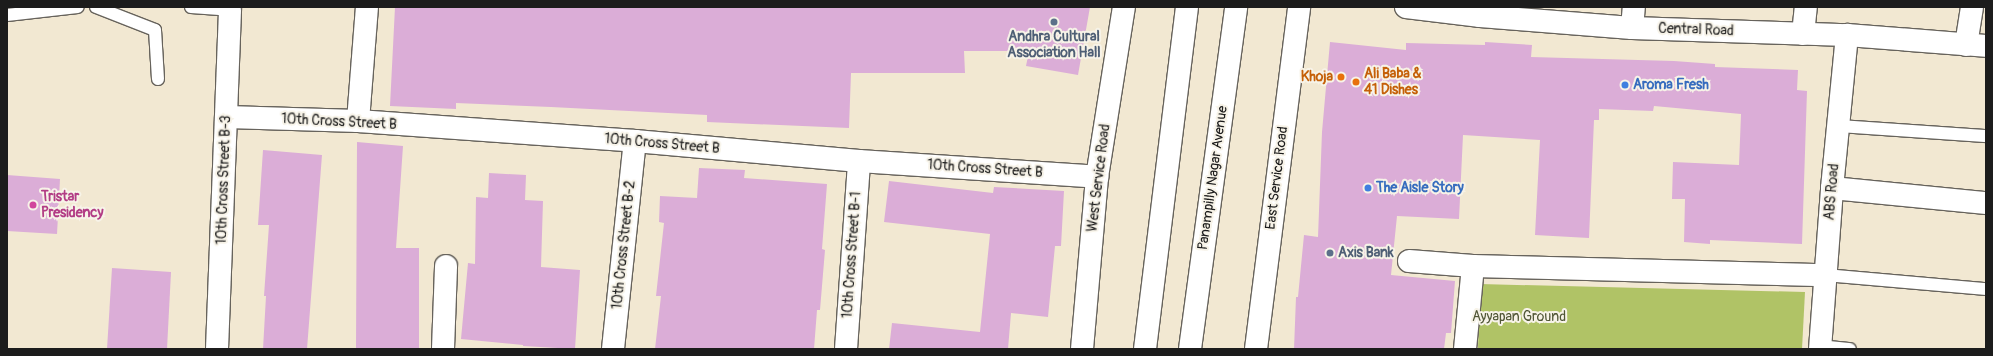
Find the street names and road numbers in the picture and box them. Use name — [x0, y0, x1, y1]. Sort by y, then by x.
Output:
street label: Central Road — [1658, 20, 1734, 40]
street label: Panampilly Nagar Avenue — [1195, 105, 1231, 251]
street label: 10th Cross Street B — [281, 111, 397, 133]
street label: 10th Cross Street B-3 — [213, 115, 235, 245]
street label: West Service Road — [1084, 123, 1114, 233]
street label: East Service Road — [1262, 126, 1292, 230]
street label: 10th Cross Street B — [604, 131, 720, 157]
street label: 10th Cross Street B — [927, 157, 1043, 181]
street label: ABS Road — [1821, 163, 1843, 221]
street label: 10th Cross Street B-2 — [609, 180, 639, 310]
street label: 10th Cross Street B-1 — [839, 191, 865, 319]

